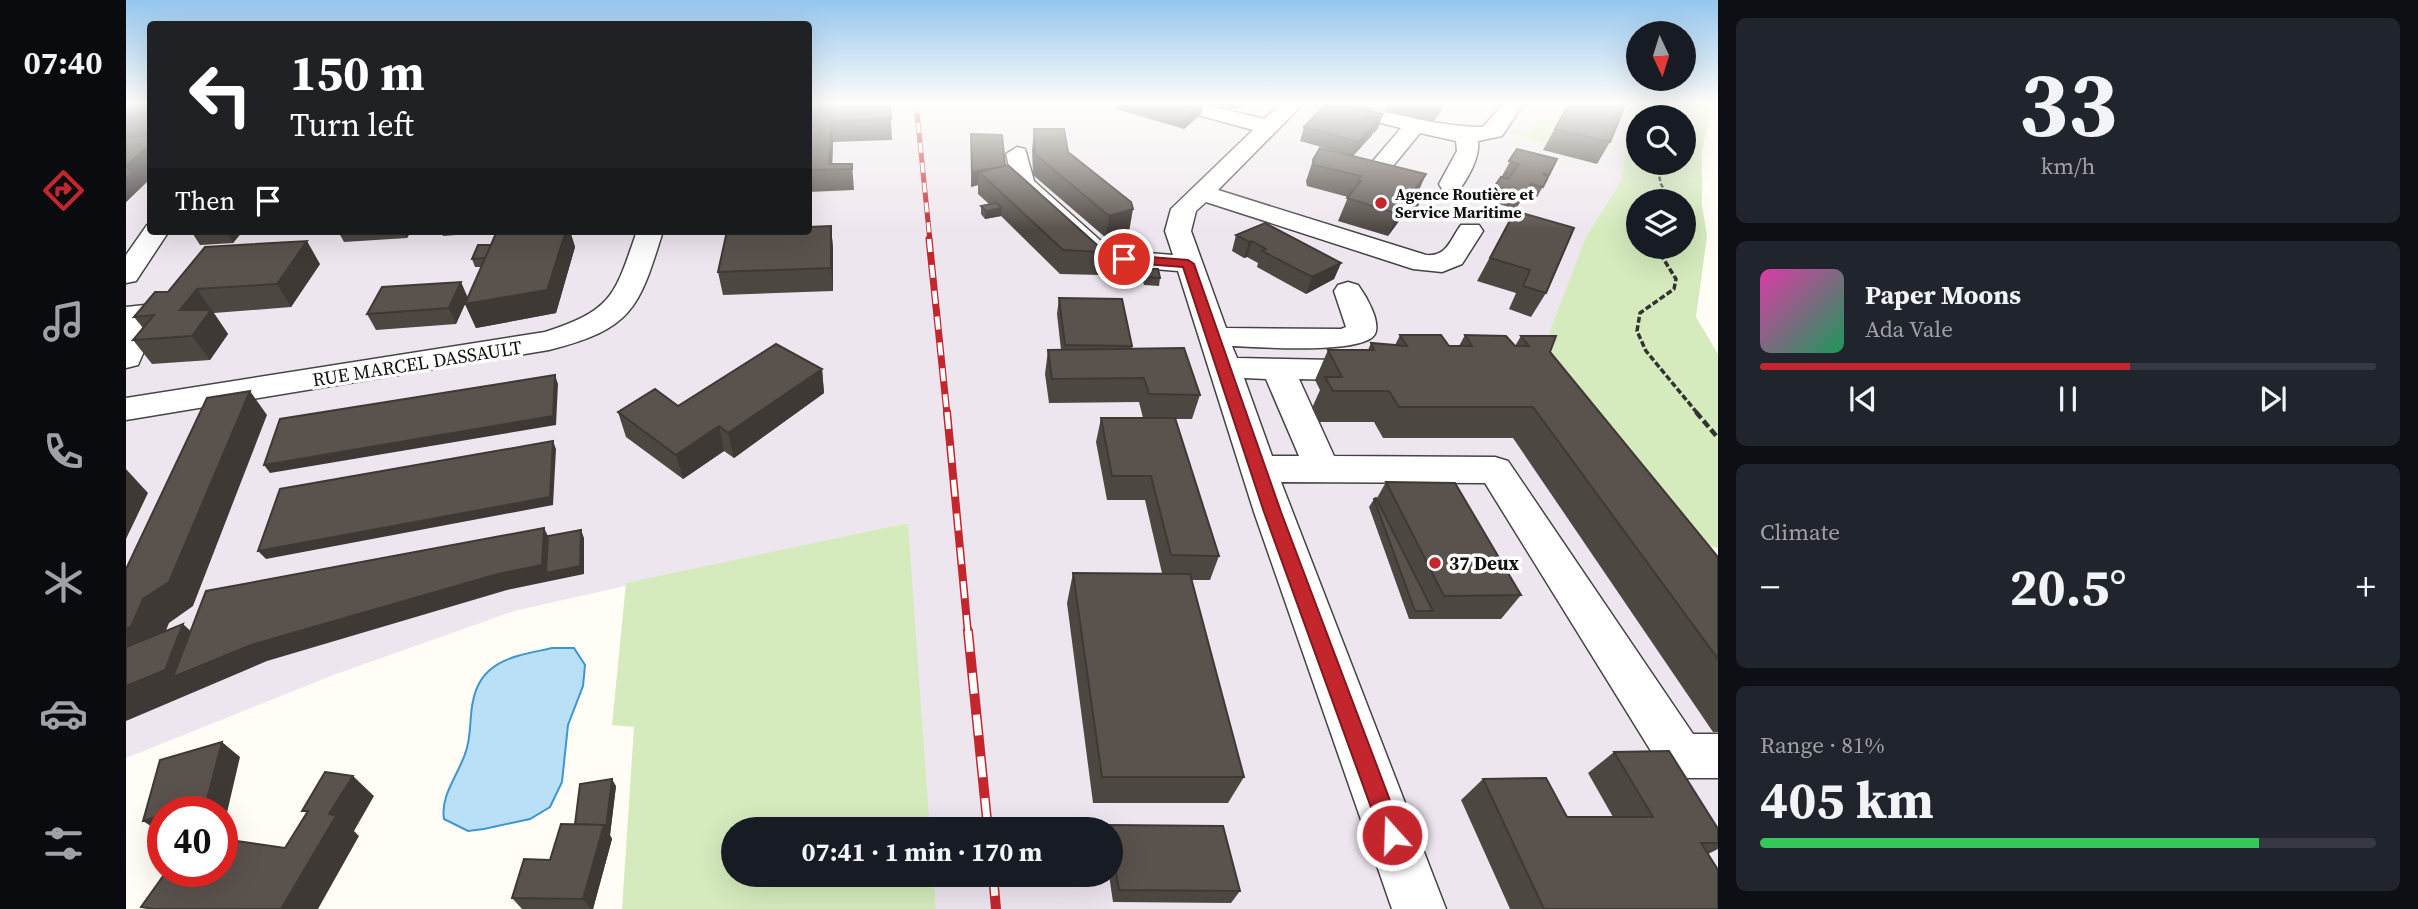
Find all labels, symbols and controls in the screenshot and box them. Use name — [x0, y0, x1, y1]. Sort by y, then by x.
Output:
north arrow — [1626, 21, 1696, 91]
map controls — [1626, 21, 1696, 259]
text: 150 m — [290, 39, 425, 106]
text: 07:40 — [24, 41, 102, 85]
text: 33 — [2019, 42, 2117, 166]
icon: left — [175, 49, 266, 140]
text: Turn left — [290, 103, 414, 147]
button: search — [1626, 105, 1696, 175]
text: km/h — [2041, 150, 2095, 182]
icon: directions — [39, 166, 88, 215]
icon: arrive — [249, 182, 287, 220]
text: Then — [175, 183, 235, 219]
place label: Agence Routière et Service Maritime — [1395, 183, 1534, 223]
button: layers — [1626, 189, 1696, 259]
marker: Agence Routière et Service Maritime — [1373, 195, 1389, 211]
pin — [1094, 229, 1154, 289]
icon: arrive — [1105, 240, 1143, 278]
text: Paper Moons — [1865, 277, 2021, 313]
icon: music — [39, 297, 88, 346]
text: Ada Vale — [1865, 313, 1953, 345]
street label: RUE MARCEL DASSAULT — [310, 334, 524, 392]
icon: previous — [1844, 380, 1882, 418]
icon: pause — [2049, 380, 2087, 418]
icon: next — [2254, 380, 2292, 418]
icon: phone — [39, 427, 88, 476]
text: Climate — [1760, 516, 1840, 548]
place label: 37 Deux — [1449, 550, 1519, 576]
text: 20.5° — [2009, 551, 2127, 622]
marker: 37 Deux — [1427, 555, 1443, 571]
icon: climate — [39, 558, 88, 607]
text: − — [1760, 561, 1780, 613]
text: + — [2356, 561, 2376, 613]
icon: car — [39, 689, 88, 738]
text: Range · 81% — [1760, 729, 1885, 761]
text: 405 km — [1760, 764, 1934, 835]
speed limit sign: 40 — [147, 796, 238, 887]
position arrow — [1355, 798, 1429, 872]
icon: filters — [39, 819, 88, 868]
text: 07:41 · 1 min · 170 m — [802, 834, 1042, 870]

